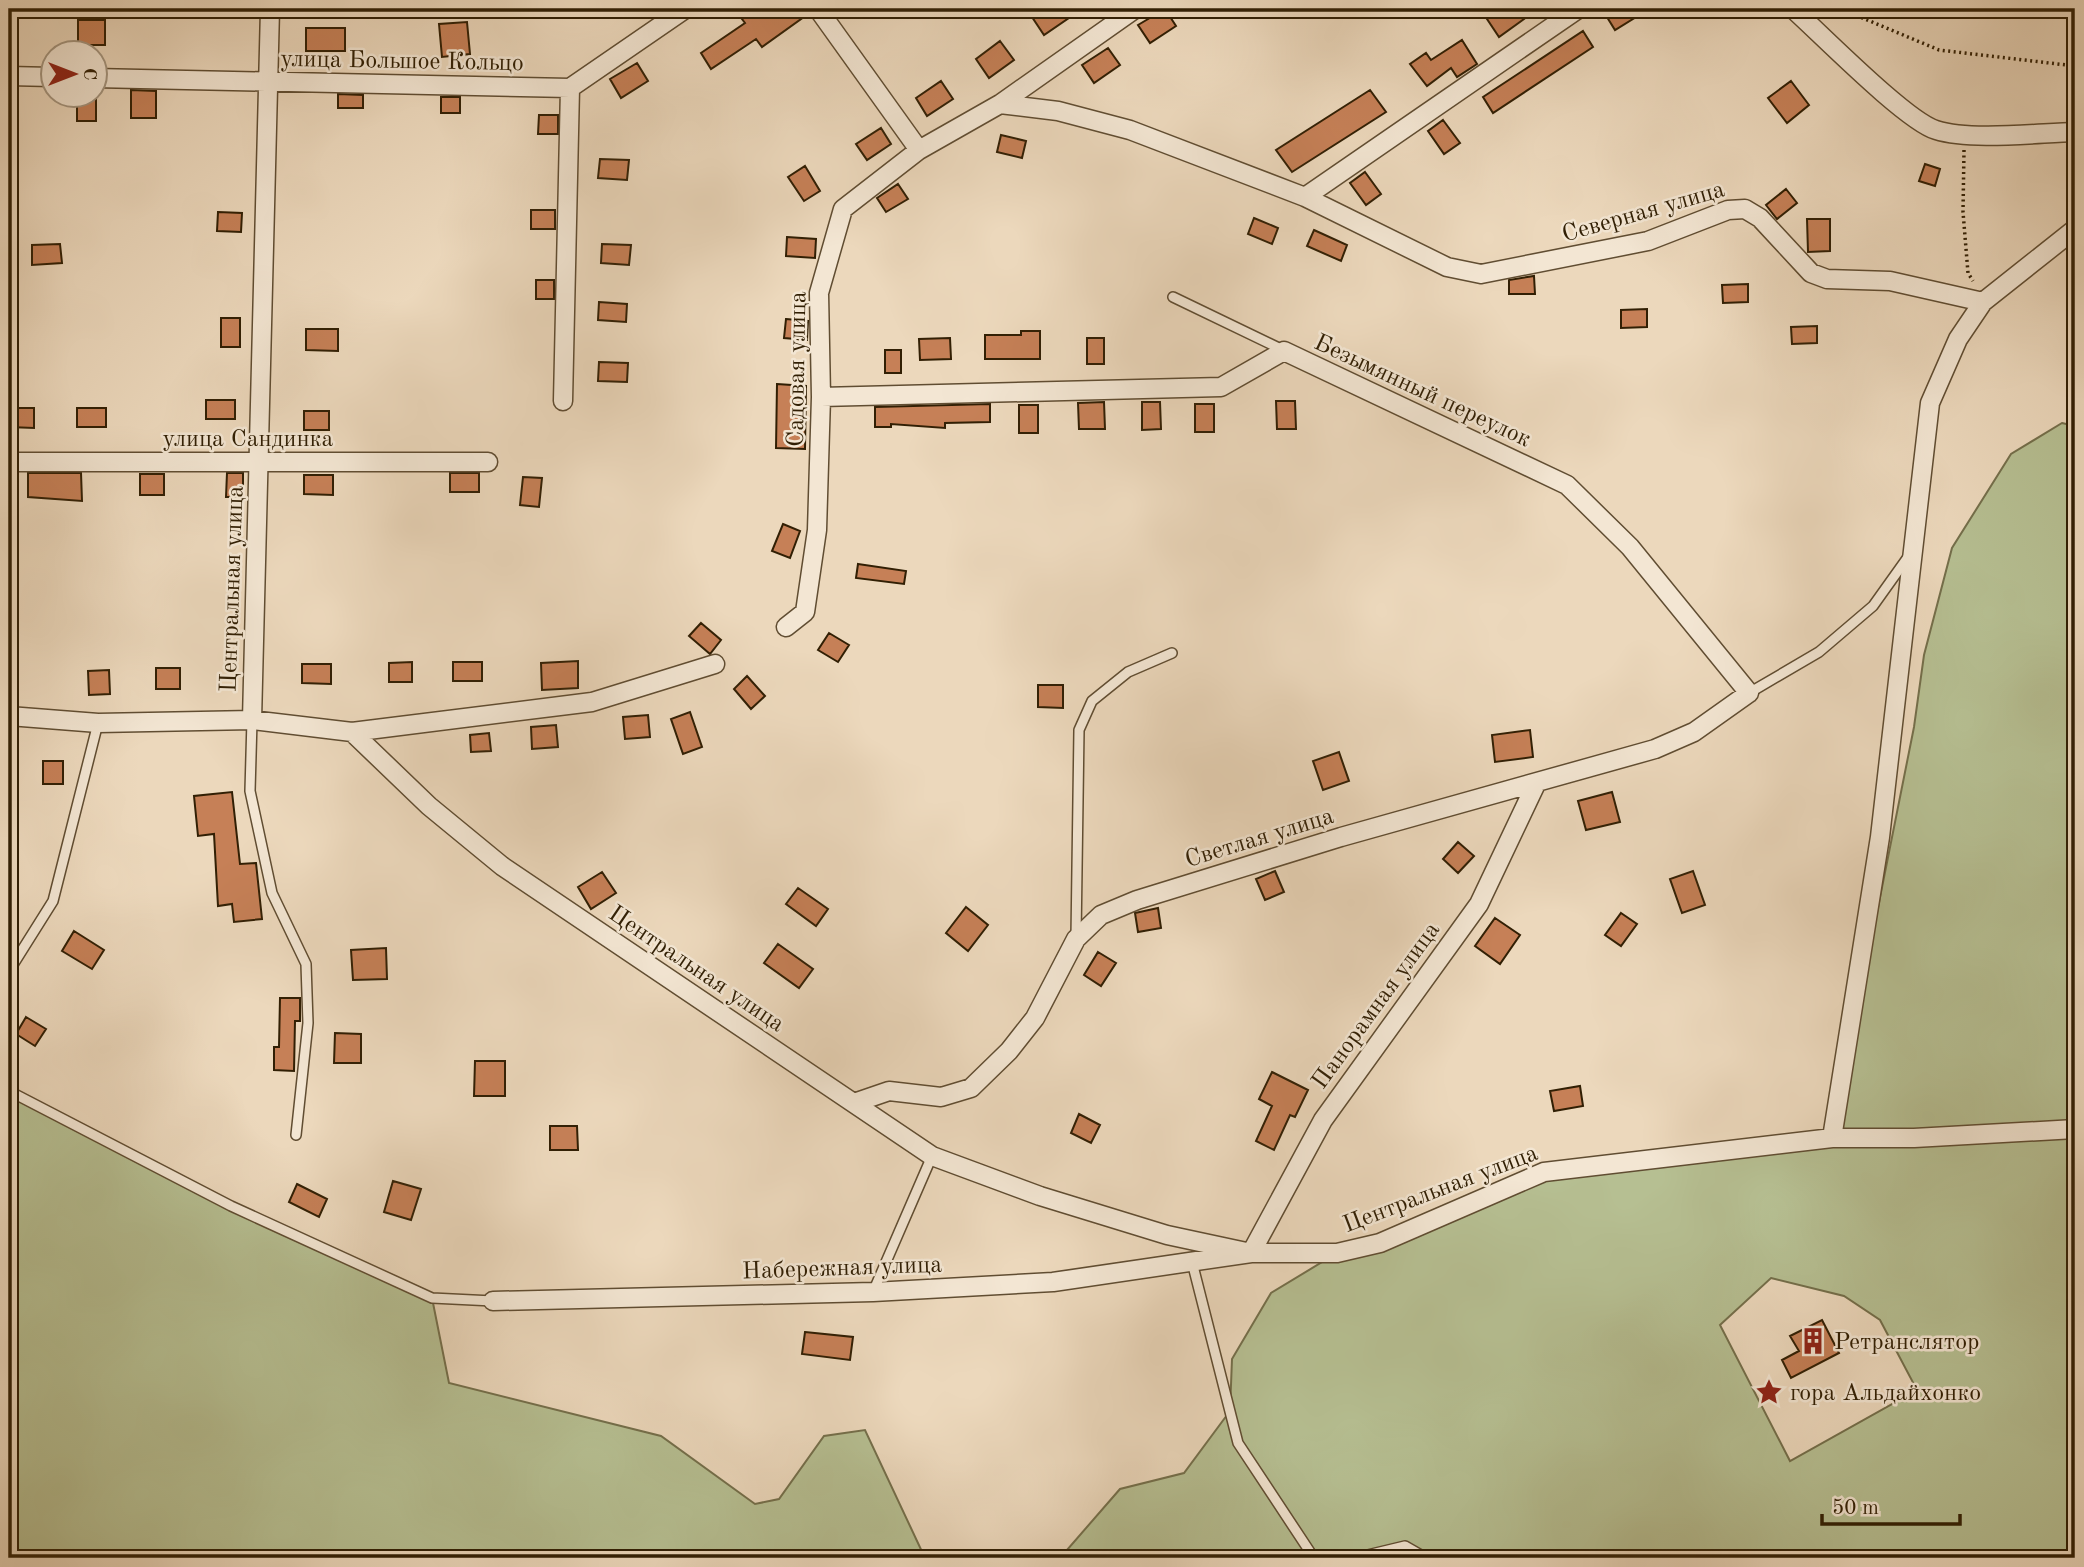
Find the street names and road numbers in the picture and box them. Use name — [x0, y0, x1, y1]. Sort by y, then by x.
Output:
street label: улица Большое Кольцо — [280, 48, 524, 76]
street label: Северная улица — [1560, 178, 1728, 248]
street label: Садовая улица — [785, 291, 811, 447]
street label: Безымянный переулок — [1310, 331, 1534, 453]
street label: улица Сандинка — [163, 428, 334, 452]
street label: Центральная улица — [217, 485, 249, 693]
street label: Светлая улица — [1182, 805, 1337, 873]
street label: Центральная улица — [604, 902, 788, 1037]
street label: Панорамная улица — [1308, 918, 1445, 1094]
street label: Центральная улица — [1340, 1142, 1542, 1238]
street label: Набережная улица — [742, 1254, 943, 1284]

